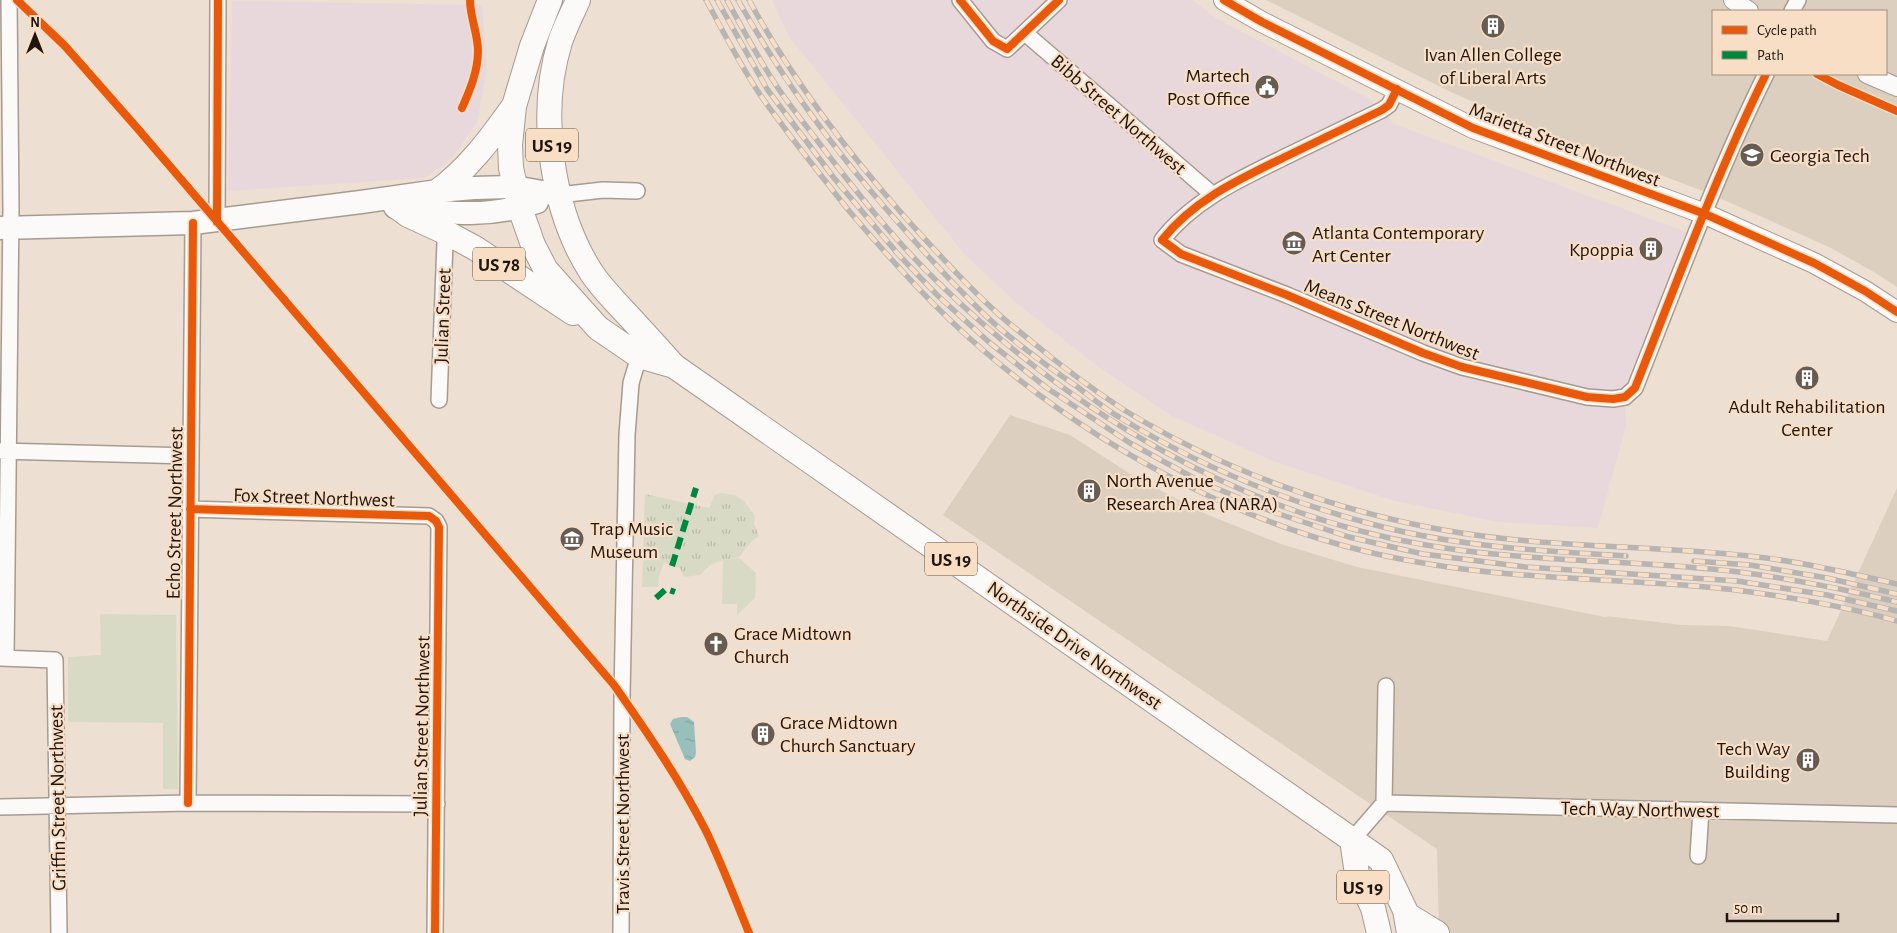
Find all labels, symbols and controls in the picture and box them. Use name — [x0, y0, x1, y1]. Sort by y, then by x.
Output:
north arrow — [10, 10, 60, 60]
legend — [1712, 10, 1887, 75]
building icon: Ivan Allen College of Liberal Arts — [1480, 13, 1506, 39]
text: N — [30, 16, 40, 30]
text: Cycle path — [1757, 23, 1817, 38]
place label: Ivan Allen College of Liberal Arts — [1424, 45, 1562, 88]
text: Path — [1757, 48, 1784, 63]
street label: Bibb Street Northwest — [1047, 51, 1190, 179]
place label: Martech Post Office — [1167, 66, 1250, 109]
public building icon: Martech Post Office — [1254, 74, 1280, 100]
street label: Marietta Street Northwest — [1466, 99, 1663, 191]
road number: US 19 — [526, 128, 578, 162]
school or university icon: Georgia Tech — [1739, 142, 1765, 168]
place label: Georgia Tech — [1770, 146, 1870, 166]
place label: Atlanta Contemporary Art Center — [1312, 223, 1485, 266]
museum icon: Atlanta Contemporary Art Center — [1281, 230, 1307, 256]
building icon: Kpoppia — [1638, 236, 1664, 262]
place label: Kpoppia — [1569, 240, 1634, 260]
road number: US 78 — [473, 248, 525, 280]
street label: Julian Street — [431, 267, 455, 364]
street label: Means Street Northwest — [1301, 276, 1483, 364]
building icon: Adult Rehabilitation Center — [1794, 365, 1820, 391]
place label: Adult Rehabilitation Center — [1728, 397, 1886, 440]
street label: Echo Street Northwest — [163, 426, 187, 600]
place label: North Avenue Research Area (NARA) — [1106, 471, 1278, 514]
building icon: North Avenue Research Area (NARA) — [1076, 478, 1102, 504]
street label: Fox Street Northwest — [233, 485, 396, 511]
place label: Trap Music Museum — [590, 519, 673, 562]
museum icon: Trap Music Museum — [559, 526, 585, 552]
road number: US 19 — [925, 542, 977, 576]
street label: Northside Drive Northwest — [983, 578, 1166, 714]
place label: Grace Midtown Church — [734, 624, 852, 667]
church icon: Grace Midtown Church — [703, 631, 729, 657]
street label: Julian Street Northwest — [410, 635, 434, 817]
street label: Griffin Street Northwest — [46, 704, 70, 891]
place label: Grace Midtown Church Sanctuary — [780, 713, 916, 756]
building icon: Grace Midtown Church Sanctuary — [750, 721, 776, 747]
street label: Travis Street Northwest — [613, 733, 633, 914]
place label: Tech Way Building — [1717, 739, 1790, 782]
building icon: Tech Way Building — [1795, 747, 1821, 773]
street label: Tech Way Northwest — [1560, 799, 1720, 821]
road number: US 19 — [1337, 870, 1389, 904]
scale bar — [1727, 890, 1838, 922]
text: 50 m — [1734, 901, 1763, 916]

